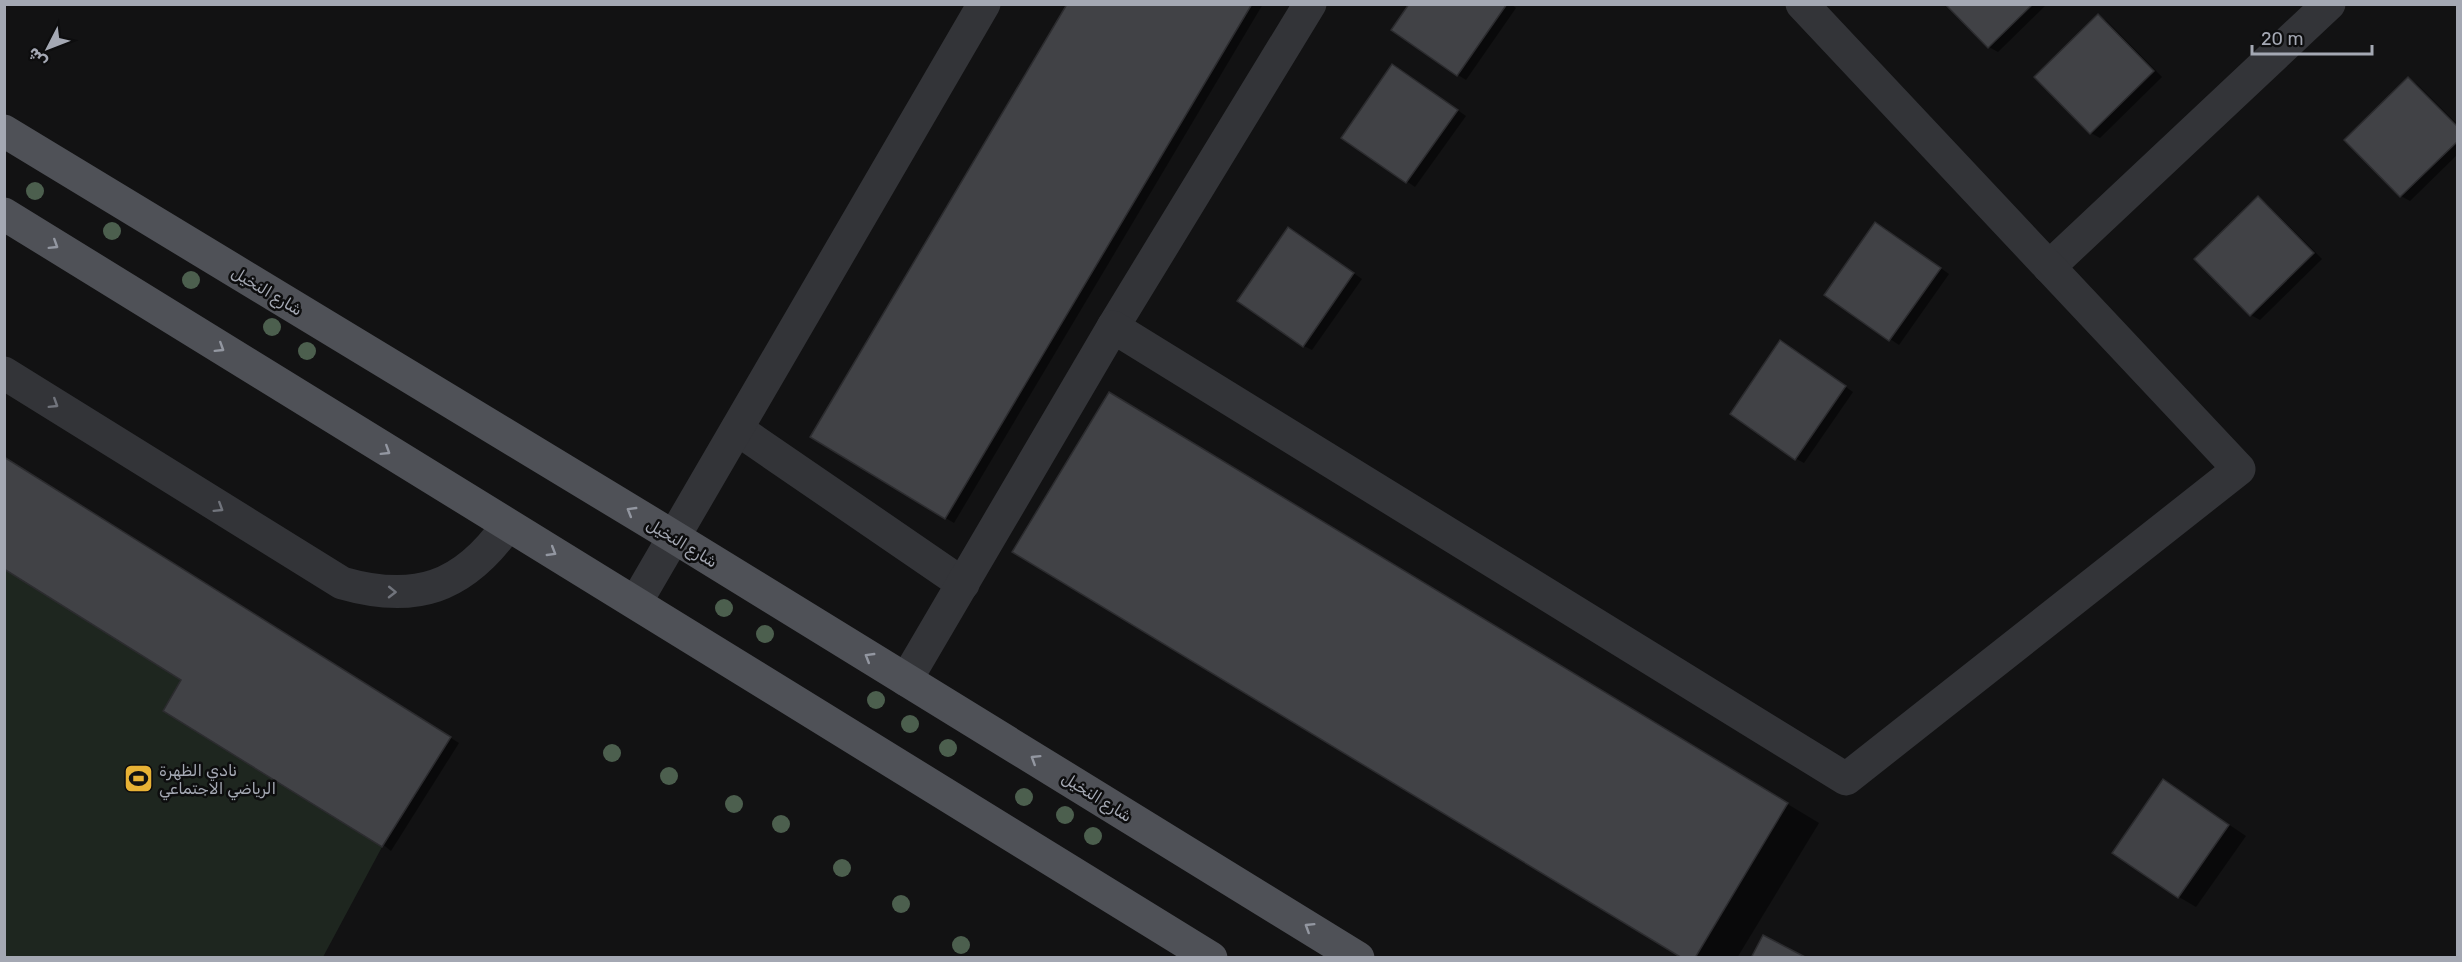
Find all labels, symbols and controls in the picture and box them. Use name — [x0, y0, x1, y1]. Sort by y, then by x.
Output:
north arrow — [18, 18, 78, 78]
scale bar — [2252, 18, 2372, 56]
text: 20 m — [2261, 28, 2303, 50]
text: ش — [23, 44, 51, 72]
one-way arrow — [48, 237, 58, 249]
street label: شارع النخيل — [227, 263, 306, 321]
one-way arrow — [214, 340, 224, 352]
one-way arrow — [48, 397, 58, 409]
one-way arrow — [380, 443, 390, 455]
one-way arrow — [212, 501, 223, 512]
one-way arrow — [627, 507, 637, 519]
street label: شارع النخيل — [642, 515, 721, 573]
one-way arrow — [546, 545, 556, 557]
one-way arrow — [388, 586, 397, 598]
one-way arrow — [865, 652, 875, 664]
one-way arrow — [1031, 754, 1041, 766]
place label: نادي الظهرة الرياضي الاجتماعي — [159, 761, 276, 801]
sports icon: نادي الظهرة الرياضي الاجتماعي — [122, 763, 154, 795]
street label: شارع النخيل — [1057, 768, 1136, 828]
one-way arrow — [1304, 923, 1315, 934]

